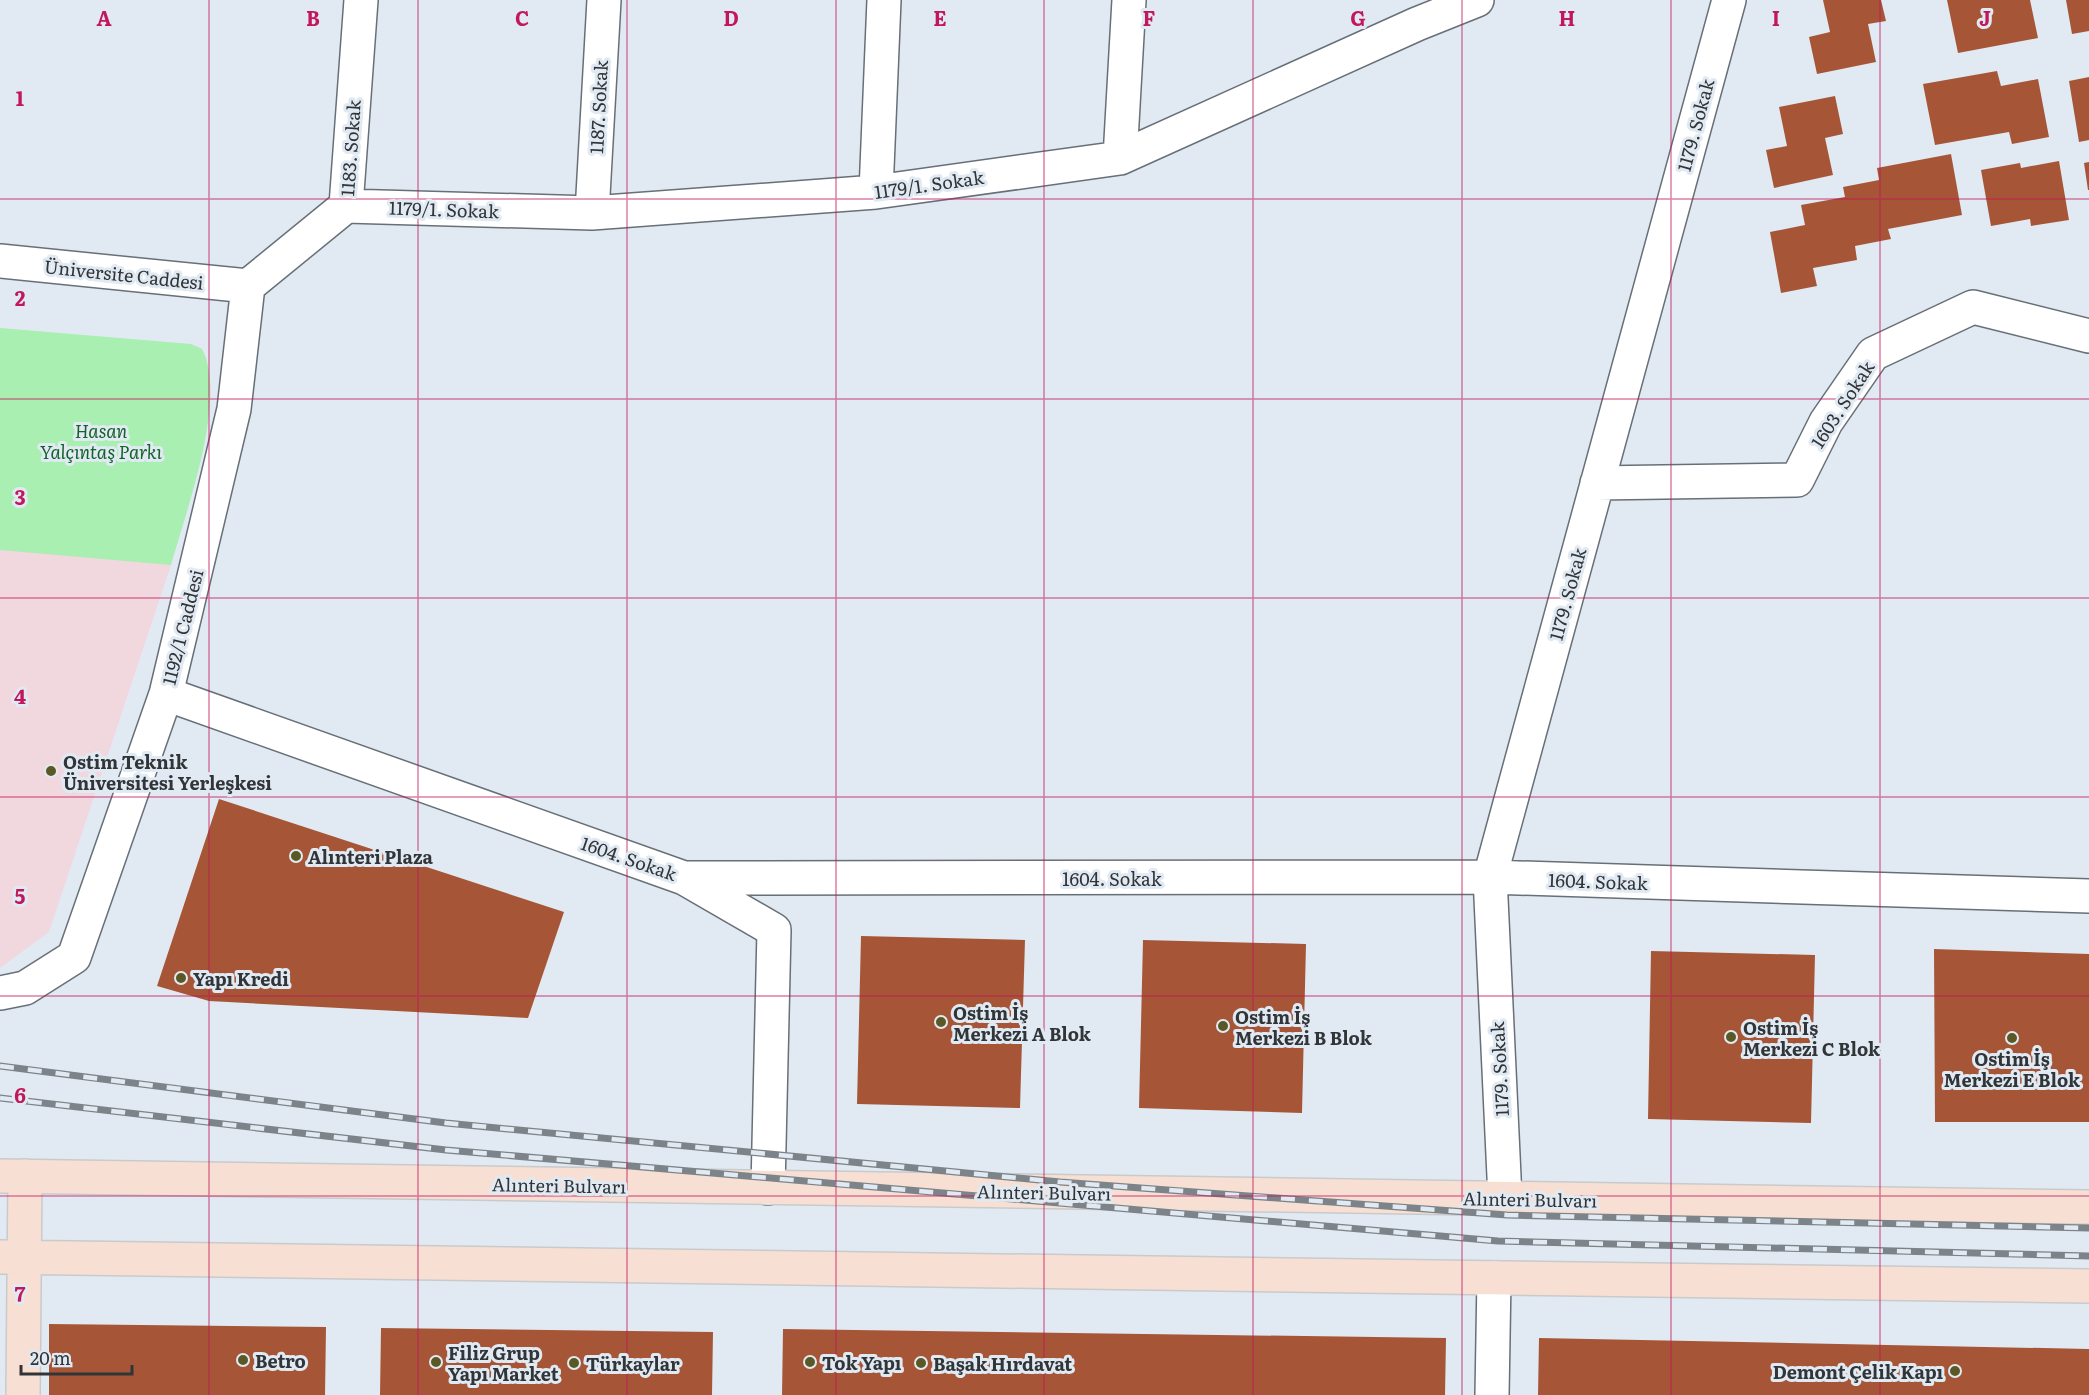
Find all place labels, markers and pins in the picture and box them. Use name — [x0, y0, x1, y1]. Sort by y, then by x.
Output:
place label: Ostim Teknik Üniversitesi Yerleşkesi — [63, 748, 272, 796]
marker: Ostim Teknik Üniversitesi Yerleşkesi — [44, 764, 58, 778]
place label: Alınteri Plaza — [308, 843, 434, 870]
marker: Alınteri Plaza — [289, 849, 303, 863]
place label: Yapı Kredi — [193, 965, 289, 992]
marker: Yapı Kredi — [174, 971, 188, 985]
place label: Ostim İş Merkezi A Blok — [953, 999, 1092, 1047]
place label: Ostim İş Merkezi B Blok — [1235, 1003, 1373, 1051]
place label: Ostim İş Merkezi C Blok — [1743, 1014, 1881, 1062]
marker: Ostim İş Merkezi A Blok — [934, 1015, 948, 1029]
marker: Ostim İş Merkezi B Blok — [1216, 1019, 1230, 1033]
marker: Ostim İş Merkezi C Blok — [1724, 1030, 1738, 1044]
marker: Ostim İş Merkezi E Blok — [2005, 1031, 2019, 1045]
place label: Ostim İş Merkezi E Blok — [1944, 1045, 2081, 1093]
place label: Filiz Grup Yapı Market — [448, 1339, 559, 1387]
place label: Betro — [255, 1347, 306, 1374]
place label: Tok Yapı — [822, 1349, 902, 1376]
place label: Türkaylar — [586, 1350, 680, 1377]
place label: Başak Hırdavat — [933, 1350, 1072, 1377]
marker: Betro — [236, 1353, 250, 1367]
marker: Filiz Grup Yapı Market — [429, 1355, 443, 1369]
marker: Tok Yapı — [803, 1355, 817, 1369]
marker: Türkaylar — [567, 1356, 581, 1370]
marker: Başak Hırdavat — [914, 1356, 928, 1370]
place label: Demont Çelik Kapı — [1773, 1358, 1943, 1385]
marker: Demont Çelik Kapı — [1948, 1364, 1962, 1378]

